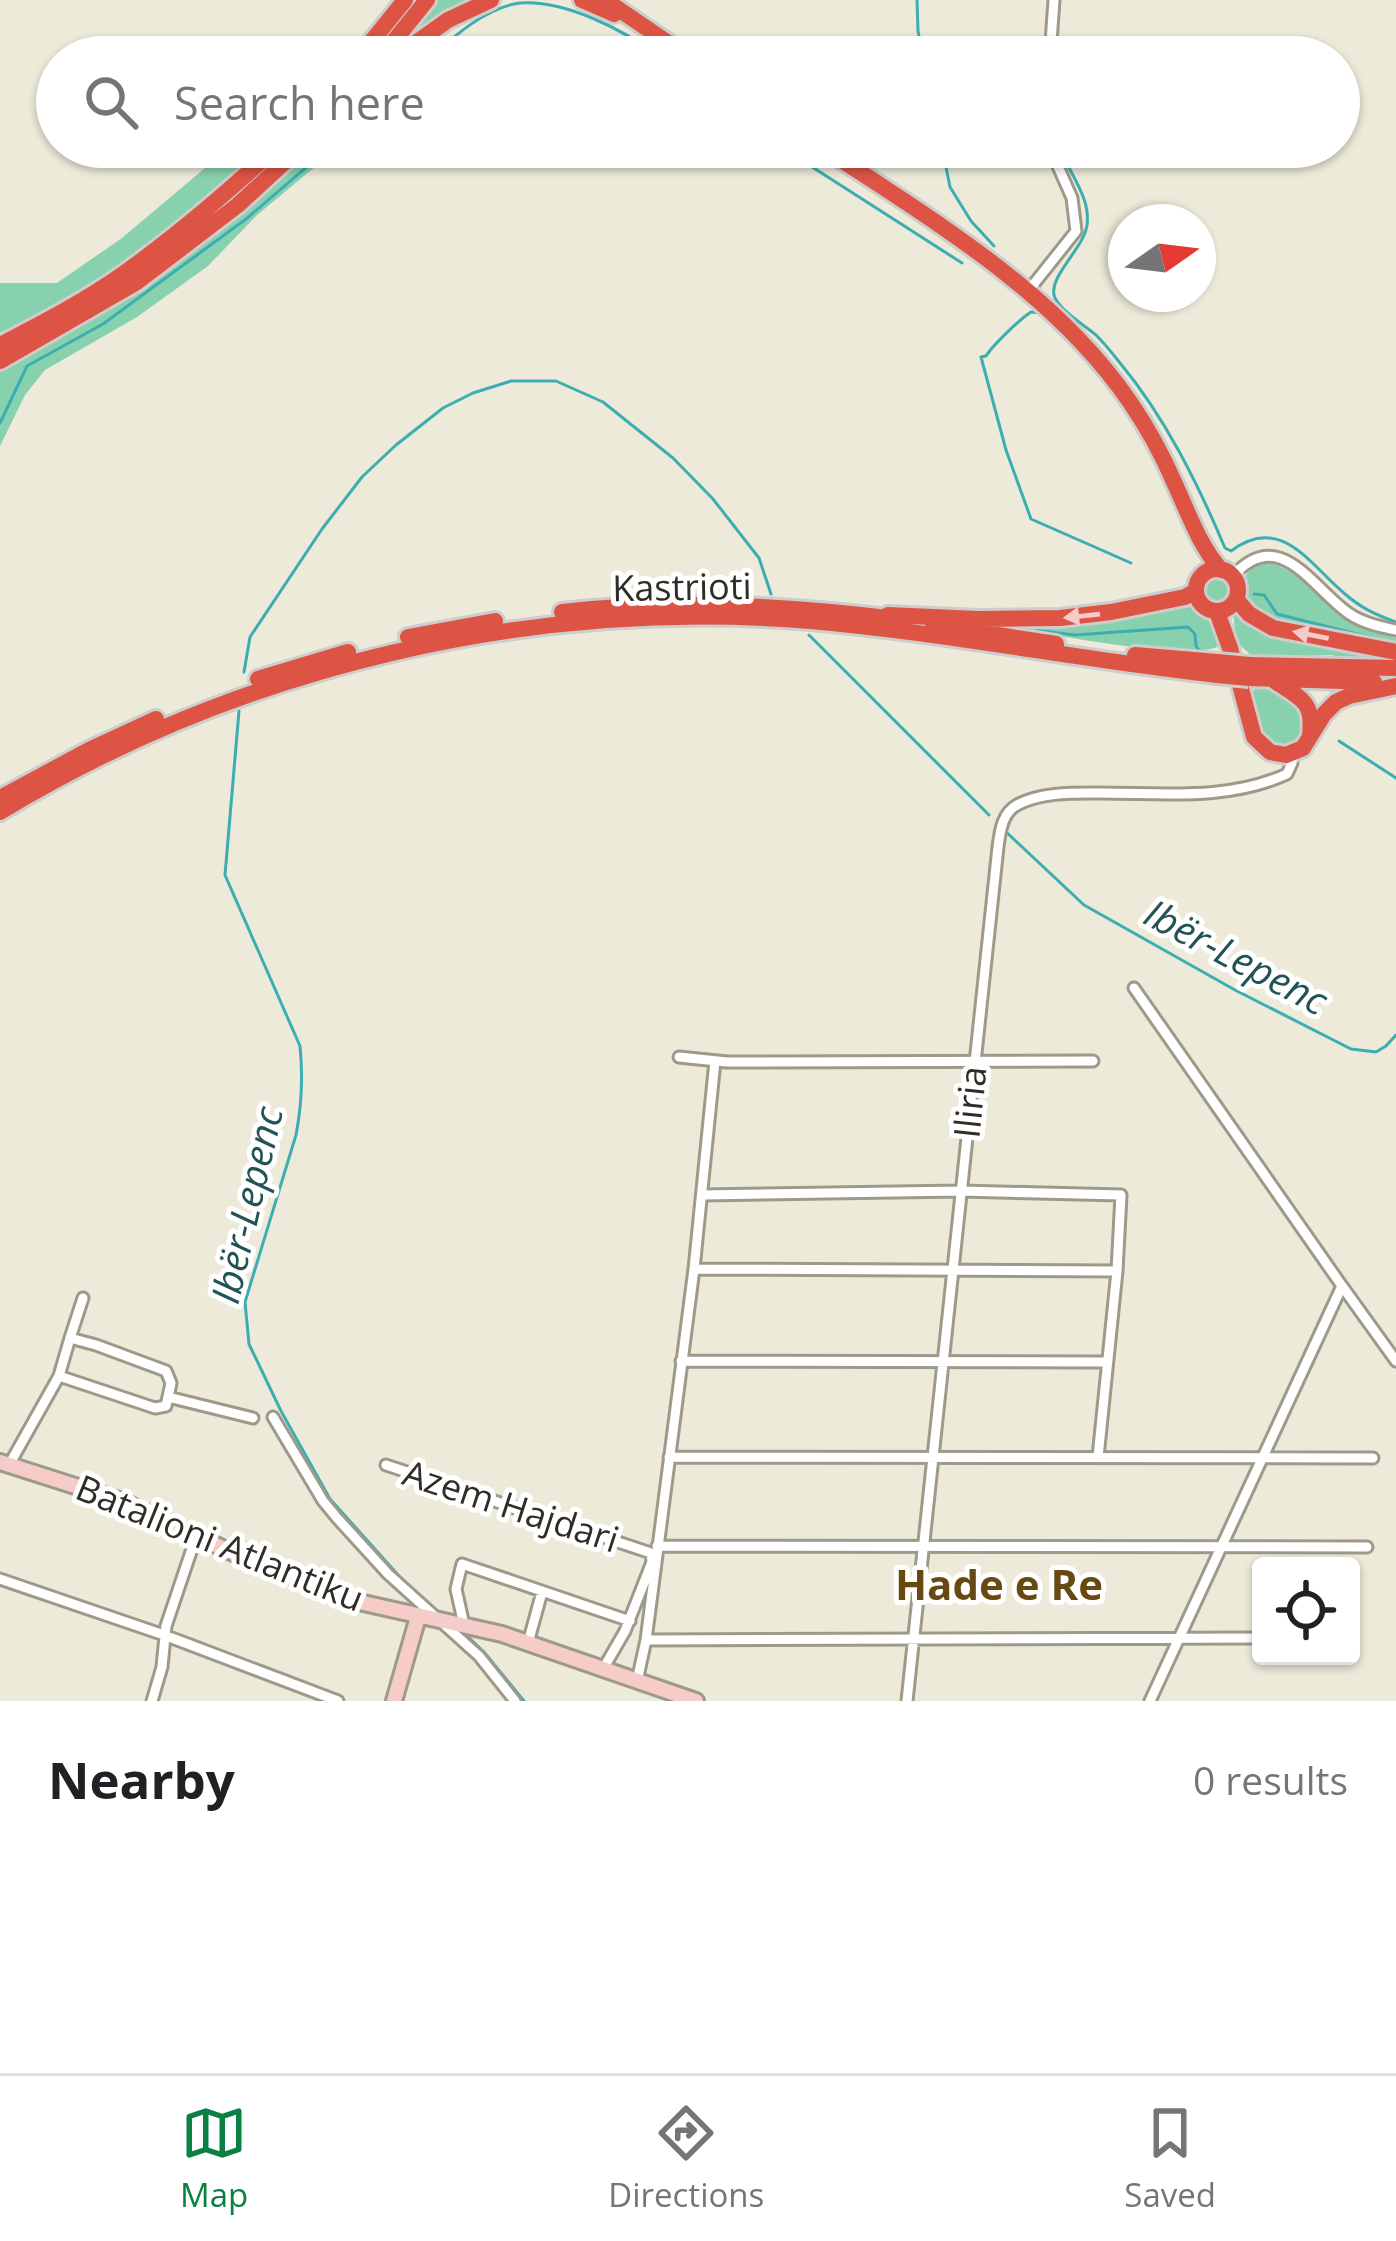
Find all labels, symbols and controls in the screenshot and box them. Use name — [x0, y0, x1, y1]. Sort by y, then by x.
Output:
search box — [36, 36, 1360, 168]
icon: search — [78, 69, 144, 135]
text: Search here — [174, 72, 425, 133]
north arrow — [1108, 204, 1216, 312]
street label: Kastrioti — [612, 561, 752, 612]
one-way arrow — [1063, 607, 1100, 626]
one-way arrow — [1292, 625, 1330, 644]
water label: Ibër-Lepenc — [1136, 885, 1338, 1026]
street label: Iliria — [941, 1064, 998, 1140]
water label: Ibër-Lepenc — [197, 1101, 294, 1308]
street label: Azem Hajdari — [397, 1448, 625, 1563]
street label: Batalioni Atlantiku — [69, 1462, 371, 1623]
district label: Hade e Re — [895, 1555, 1103, 1612]
map controls — [1252, 1557, 1360, 1665]
button: locate — [1252, 1557, 1360, 1665]
text: Nearby — [48, 1744, 235, 1814]
text: 0 results — [1193, 1753, 1348, 1806]
tab: Map — [180, 2100, 248, 2217]
tab: Directions — [608, 2100, 764, 2217]
tab: Saved — [1124, 2100, 1216, 2217]

